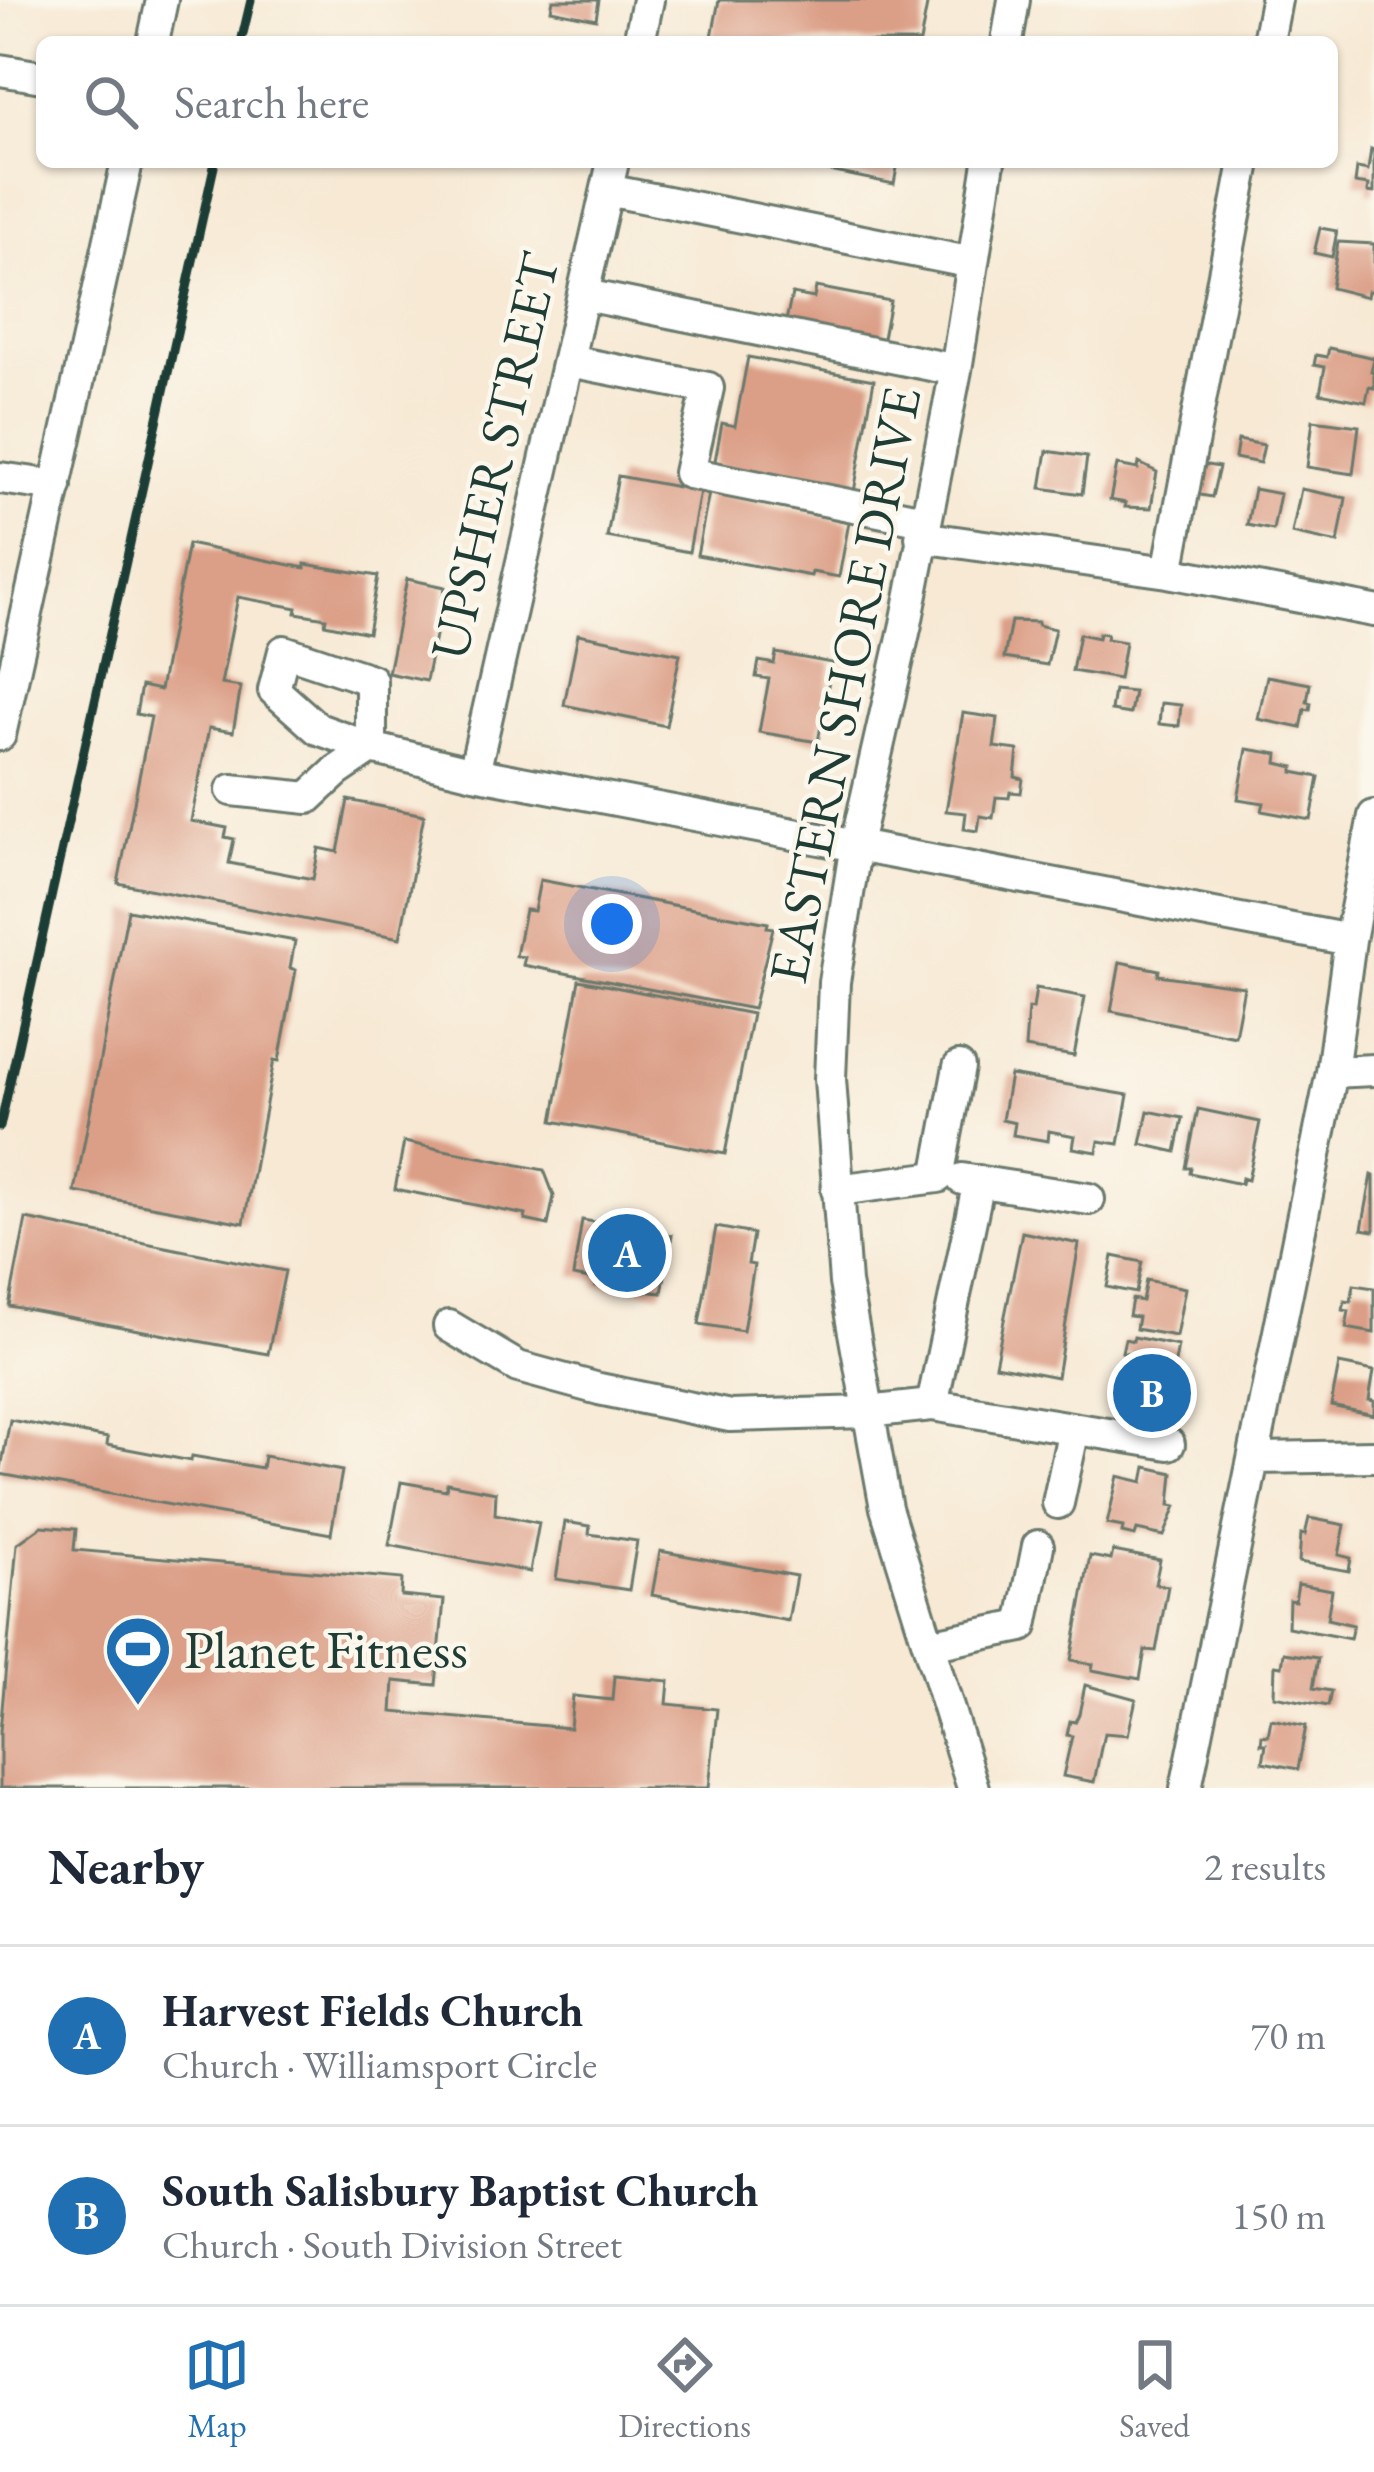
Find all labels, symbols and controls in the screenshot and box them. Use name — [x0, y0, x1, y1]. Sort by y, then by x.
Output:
search box — [36, 36, 1338, 168]
icon: search — [78, 69, 144, 135]
text: Search here — [174, 73, 369, 131]
street label: UPSHER STREET — [413, 245, 575, 666]
street label: EASTERN SHORE DRIVE — [752, 381, 936, 989]
your location — [582, 894, 642, 954]
pin: A — [588, 1208, 666, 1298]
pin: B — [1113, 1348, 1191, 1438]
sports icon: Planet Fitness — [103, 1614, 173, 1708]
place label: Planet Fitness — [184, 1614, 468, 1684]
text: Nearby — [48, 1833, 204, 1899]
text: 2 results — [1204, 1841, 1326, 1892]
text: Harvest Fields Church — [162, 1981, 584, 2039]
text: A — [73, 2010, 101, 2061]
text: 70 m — [1250, 2010, 1326, 2061]
text: Church · Williamsport Circle — [162, 2039, 597, 2090]
text: South Salisbury Baptist Church — [162, 2161, 759, 2219]
text: B — [75, 2190, 99, 2241]
text: 150 m — [1232, 2190, 1326, 2241]
text: Church · South Division Street — [162, 2219, 622, 2270]
tab: Map — [184, 2332, 250, 2447]
tab: Directions — [618, 2332, 751, 2447]
tab: Saved — [1119, 2332, 1190, 2447]

